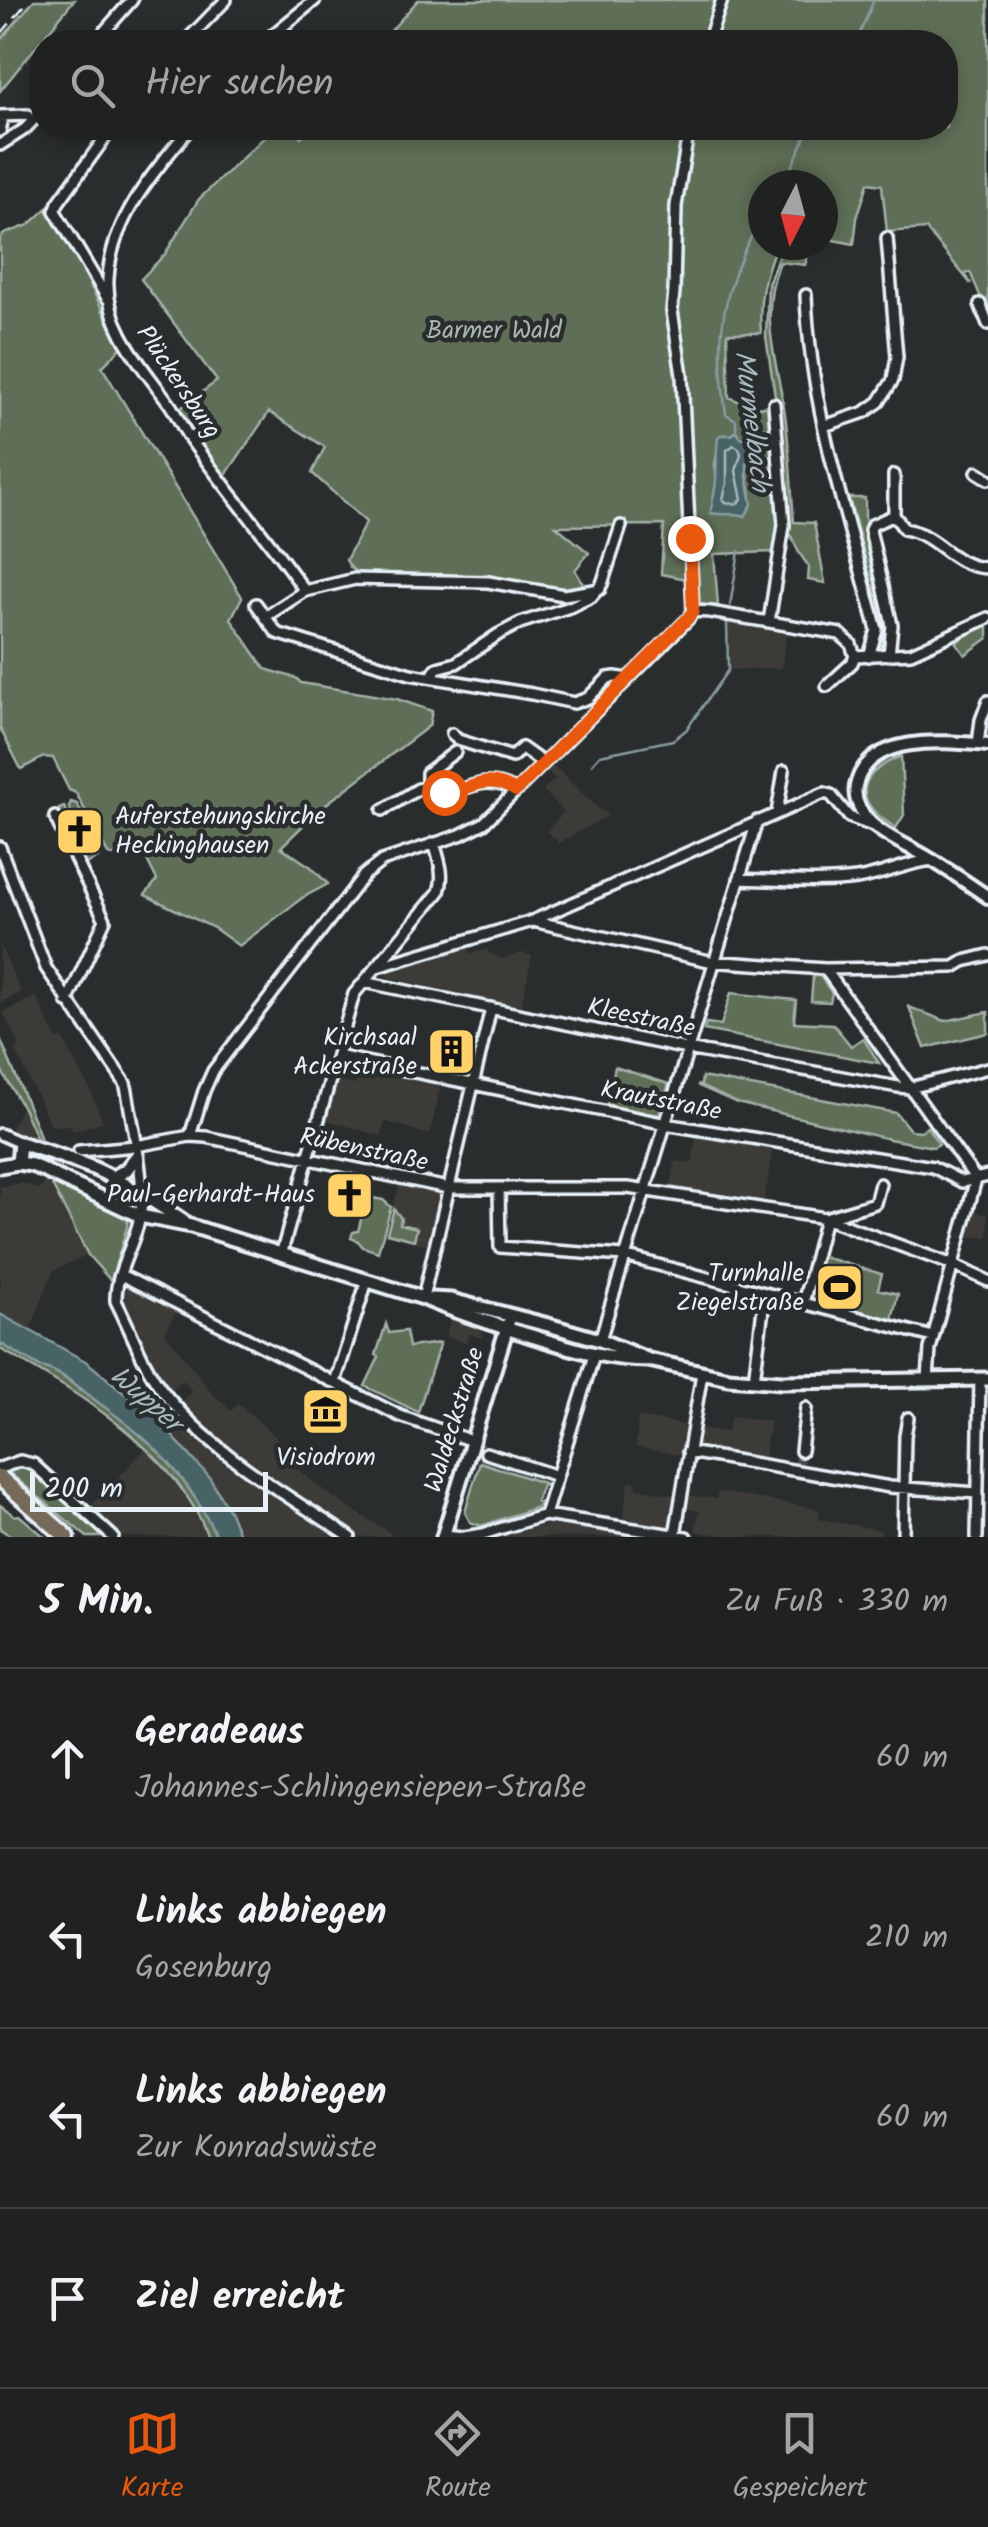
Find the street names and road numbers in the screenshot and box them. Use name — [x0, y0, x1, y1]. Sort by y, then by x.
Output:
street label: Plückersburg — [125, 317, 231, 447]
street label: Kleestraße — [583, 987, 699, 1049]
street label: Krautstraße — [597, 1070, 725, 1132]
street label: Rübenstraße — [296, 1117, 432, 1183]
street label: Waldeckstraße — [414, 1342, 496, 1498]

